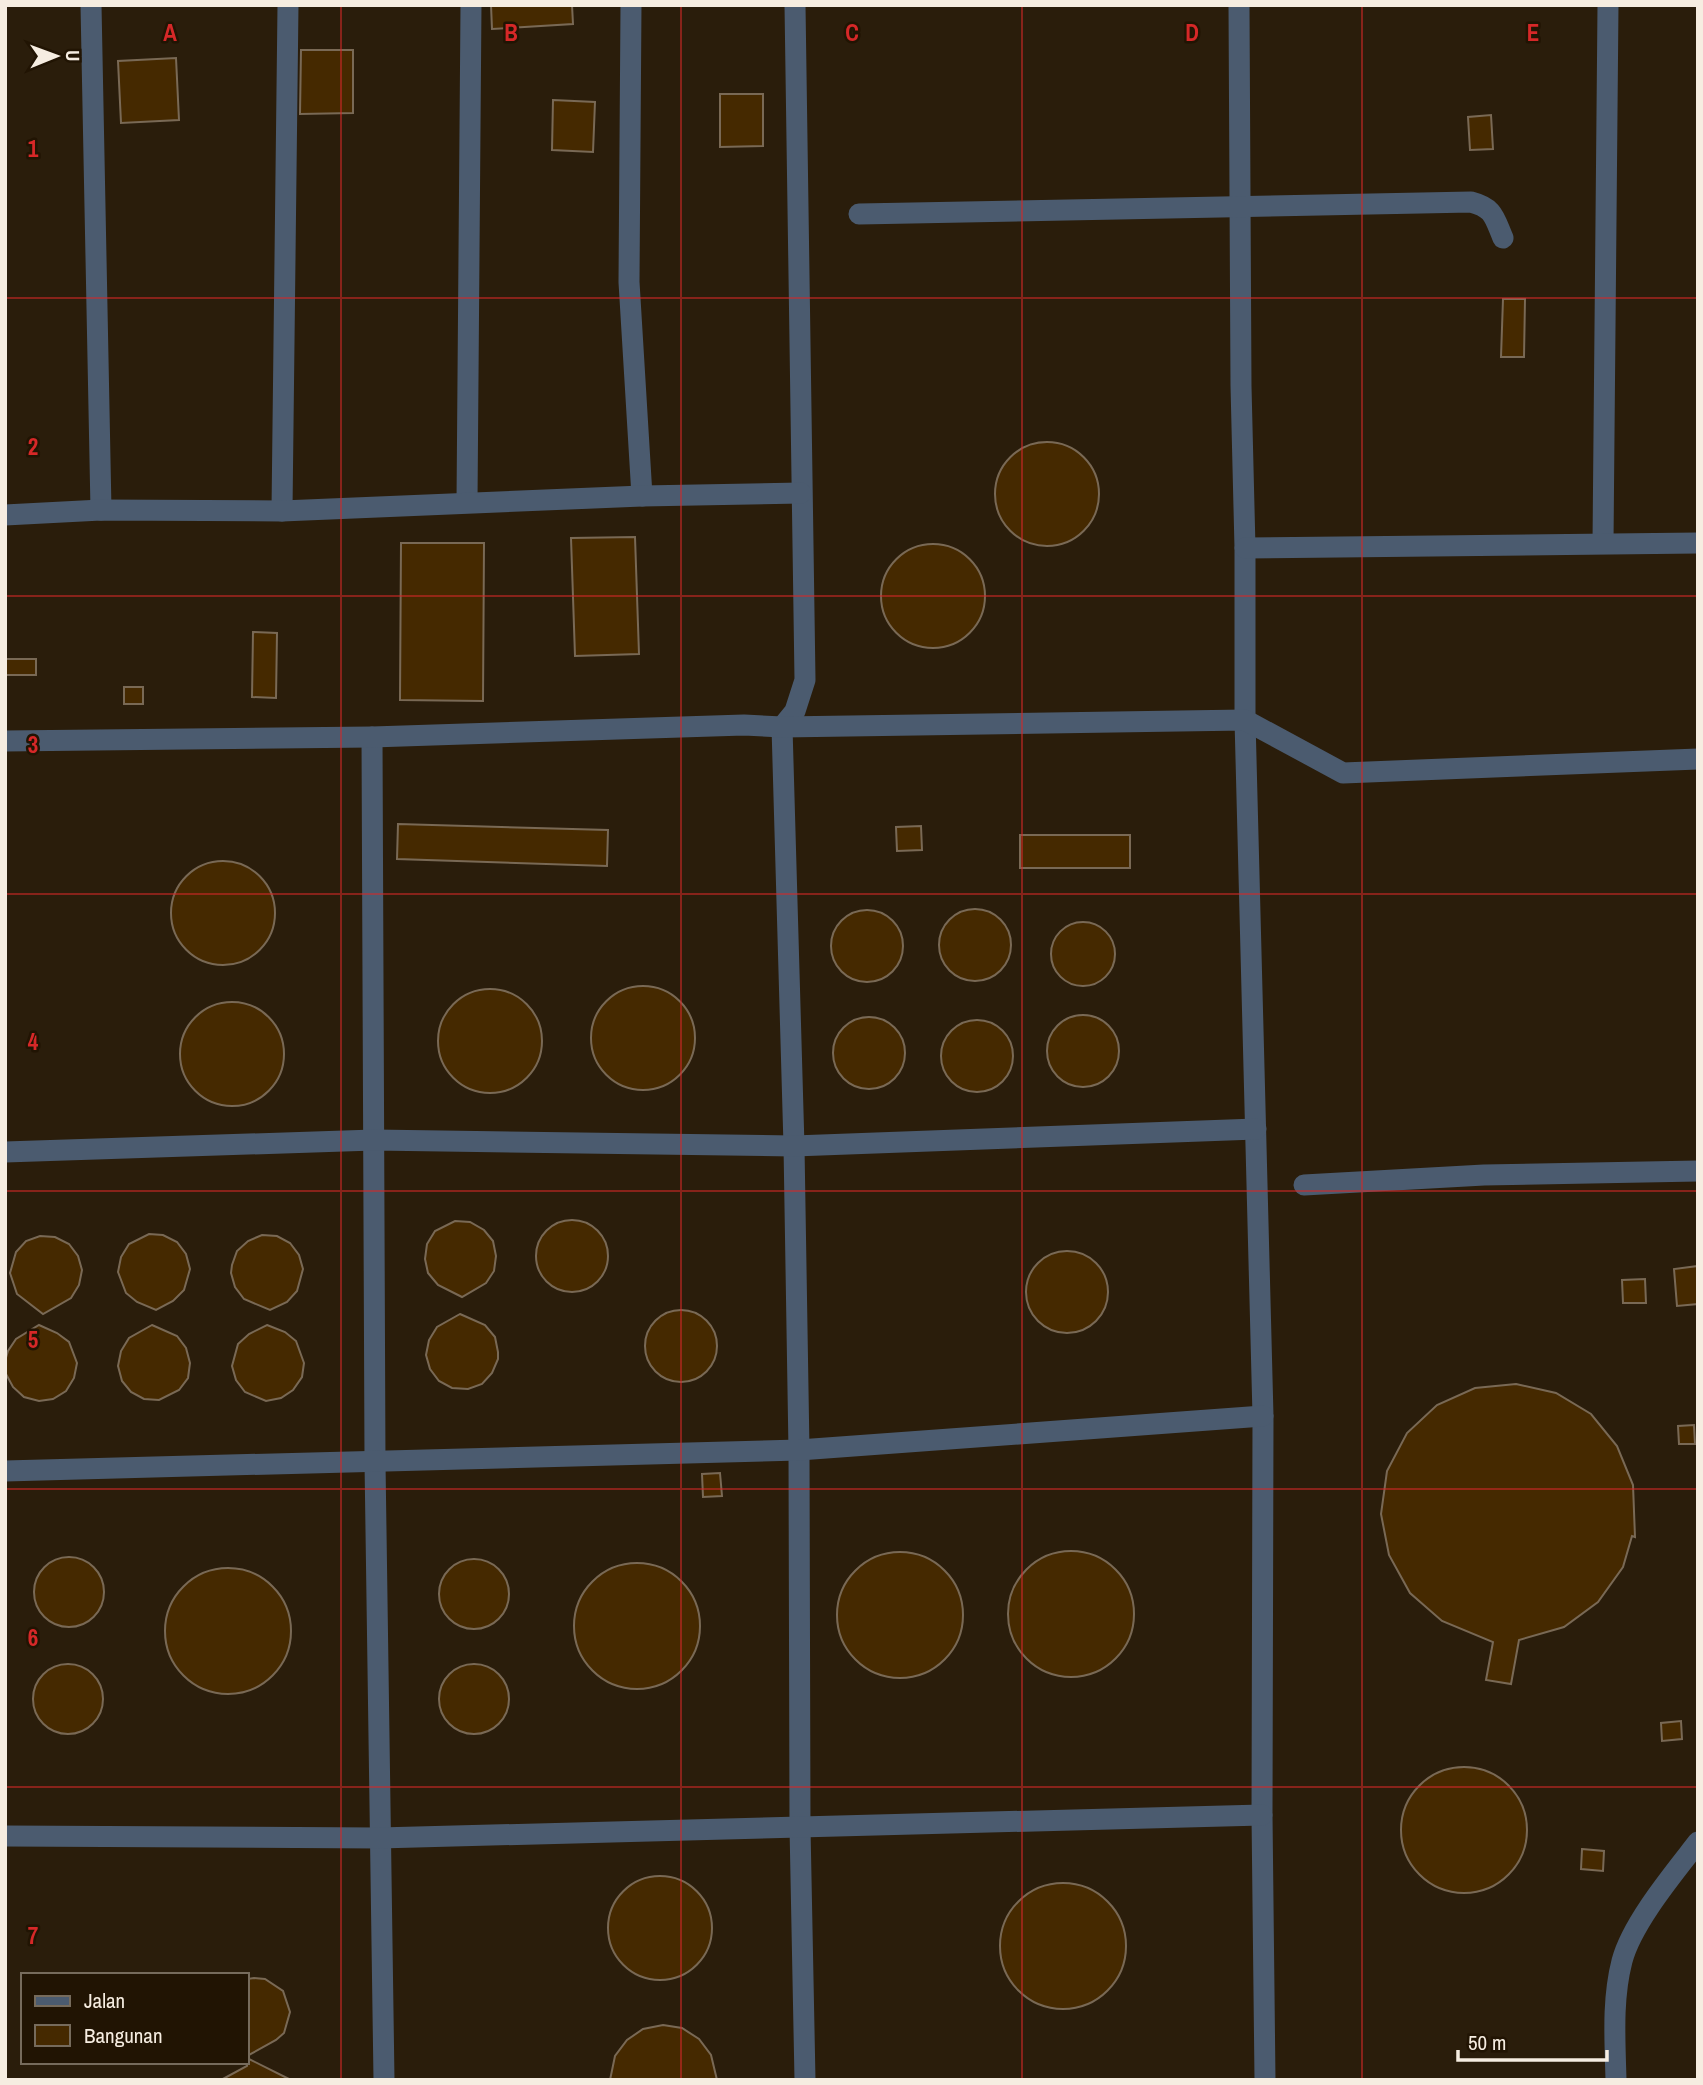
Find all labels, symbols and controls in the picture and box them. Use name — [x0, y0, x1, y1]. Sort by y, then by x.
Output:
text: A — [163, 17, 177, 48]
text: B — [504, 17, 518, 48]
text: C — [845, 17, 859, 48]
text: D — [1185, 17, 1199, 48]
text: E — [1527, 17, 1539, 48]
north arrow — [21, 21, 91, 91]
text: U — [60, 50, 86, 62]
text: 1 — [28, 133, 39, 164]
text: 2 — [28, 431, 38, 462]
text: 3 — [28, 729, 38, 760]
text: 4 — [28, 1026, 39, 1057]
text: 5 — [28, 1324, 38, 1355]
text: 6 — [28, 1622, 38, 1653]
text: 7 — [28, 1920, 38, 1951]
legend — [21, 1973, 248, 2064]
text: Jalan — [84, 1986, 125, 2015]
scale bar — [1458, 2018, 1607, 2062]
text: Bangunan — [84, 2021, 163, 2050]
text: 50 m — [1468, 2028, 1506, 2057]

